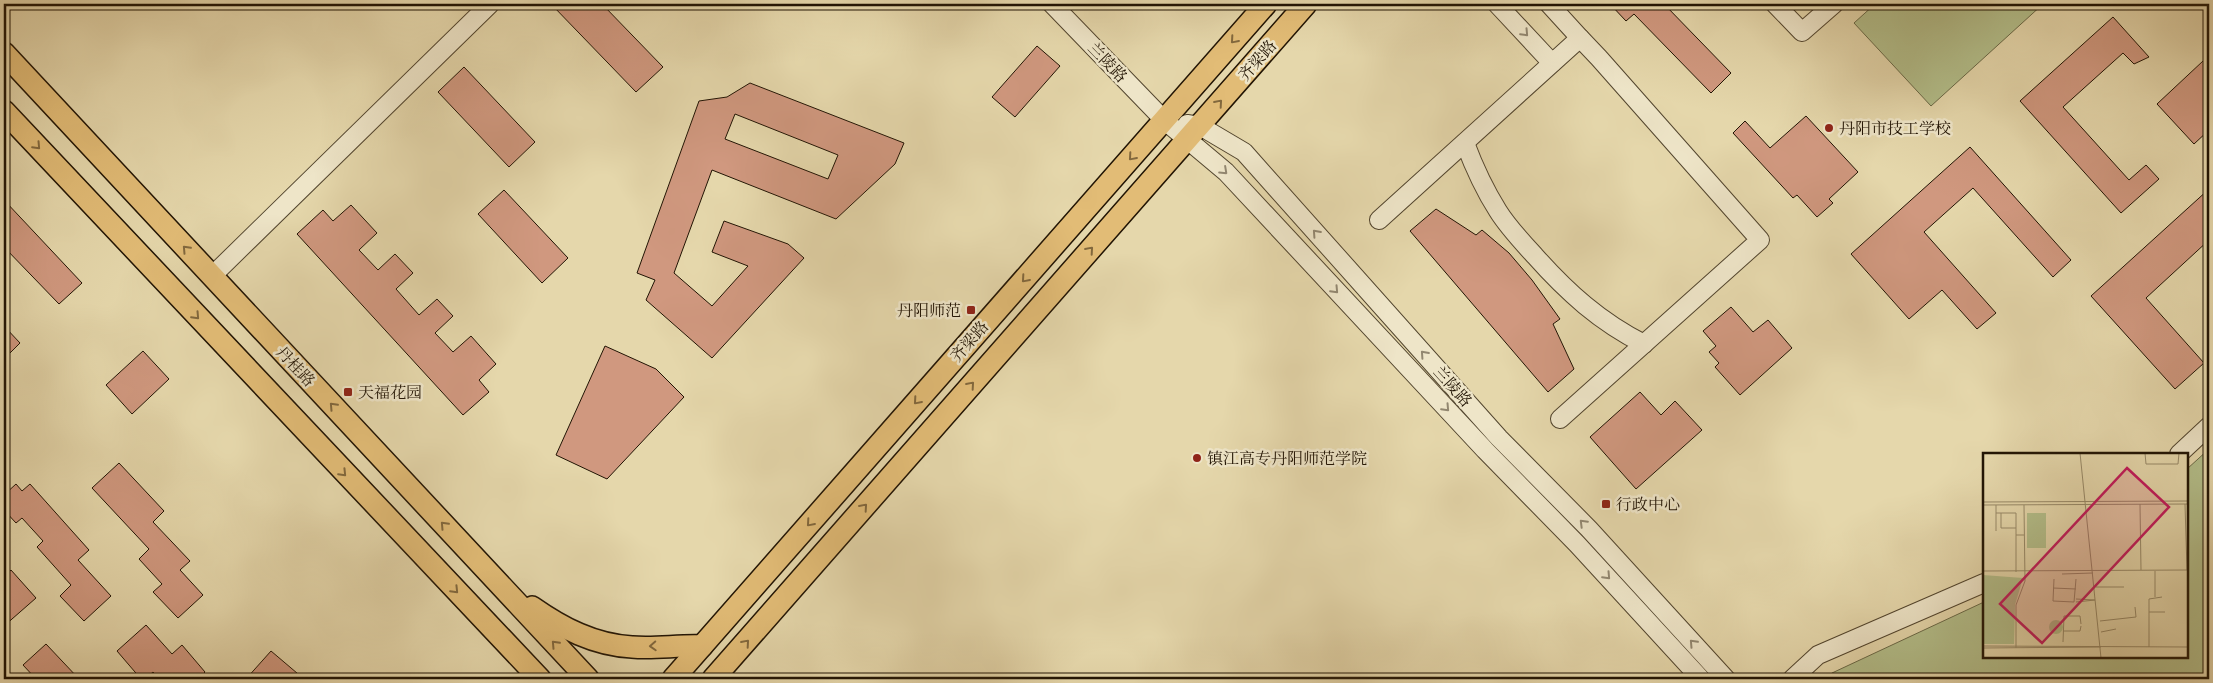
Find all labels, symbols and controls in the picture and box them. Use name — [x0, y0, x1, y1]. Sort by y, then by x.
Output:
one-way arrow — [1519, 28, 1528, 37]
street label: 齐梁路 — [1232, 34, 1282, 86]
one-way arrow — [1231, 35, 1240, 44]
street label: 兰陵路 — [1083, 36, 1133, 88]
one-way arrow — [1214, 100, 1223, 109]
place label: 丹阳市技工学校 — [1839, 116, 1951, 140]
marker: 丹阳市技工学校 — [1823, 122, 1835, 134]
one-way arrow — [31, 141, 40, 150]
one-way arrow — [1129, 151, 1138, 160]
one-way arrow — [1218, 165, 1227, 174]
one-way arrow — [1313, 229, 1322, 238]
one-way arrow — [183, 245, 192, 254]
one-way arrow — [1084, 246, 1093, 255]
one-way arrow — [1021, 273, 1030, 282]
one-way arrow — [1329, 284, 1338, 293]
place label: 丹阳师范 — [897, 298, 961, 322]
marker: 丹阳师范 — [965, 304, 977, 316]
one-way arrow — [190, 310, 199, 319]
street label: 齐梁路 — [944, 315, 994, 367]
street label: 丹桂路 — [271, 340, 321, 392]
one-way arrow — [1421, 350, 1430, 359]
street label: 兰陵路 — [1428, 360, 1478, 412]
place label: 天福花园 — [358, 380, 422, 404]
one-way arrow — [966, 382, 975, 391]
marker: 天福花园 — [342, 386, 354, 398]
one-way arrow — [914, 395, 923, 404]
one-way arrow — [330, 403, 339, 412]
one-way arrow — [1440, 403, 1449, 412]
place label: 镇江高专丹阳师范学院 — [1207, 446, 1367, 470]
marker: 镇江高专丹阳师范学院 — [1191, 452, 1203, 464]
inset map — [1983, 453, 2188, 658]
one-way arrow — [337, 467, 346, 476]
place label: 行政中心 — [1616, 492, 1680, 516]
marker: 行政中心 — [1600, 498, 1612, 510]
one-way arrow — [859, 504, 868, 513]
one-way arrow — [807, 517, 816, 526]
one-way arrow — [1580, 520, 1589, 529]
one-way arrow — [441, 521, 450, 530]
one-way arrow — [1601, 571, 1610, 580]
one-way arrow — [449, 585, 458, 594]
one-way arrow — [740, 639, 749, 648]
one-way arrow — [552, 640, 561, 649]
one-way arrow — [1690, 640, 1699, 649]
one-way arrow — [649, 641, 657, 652]

